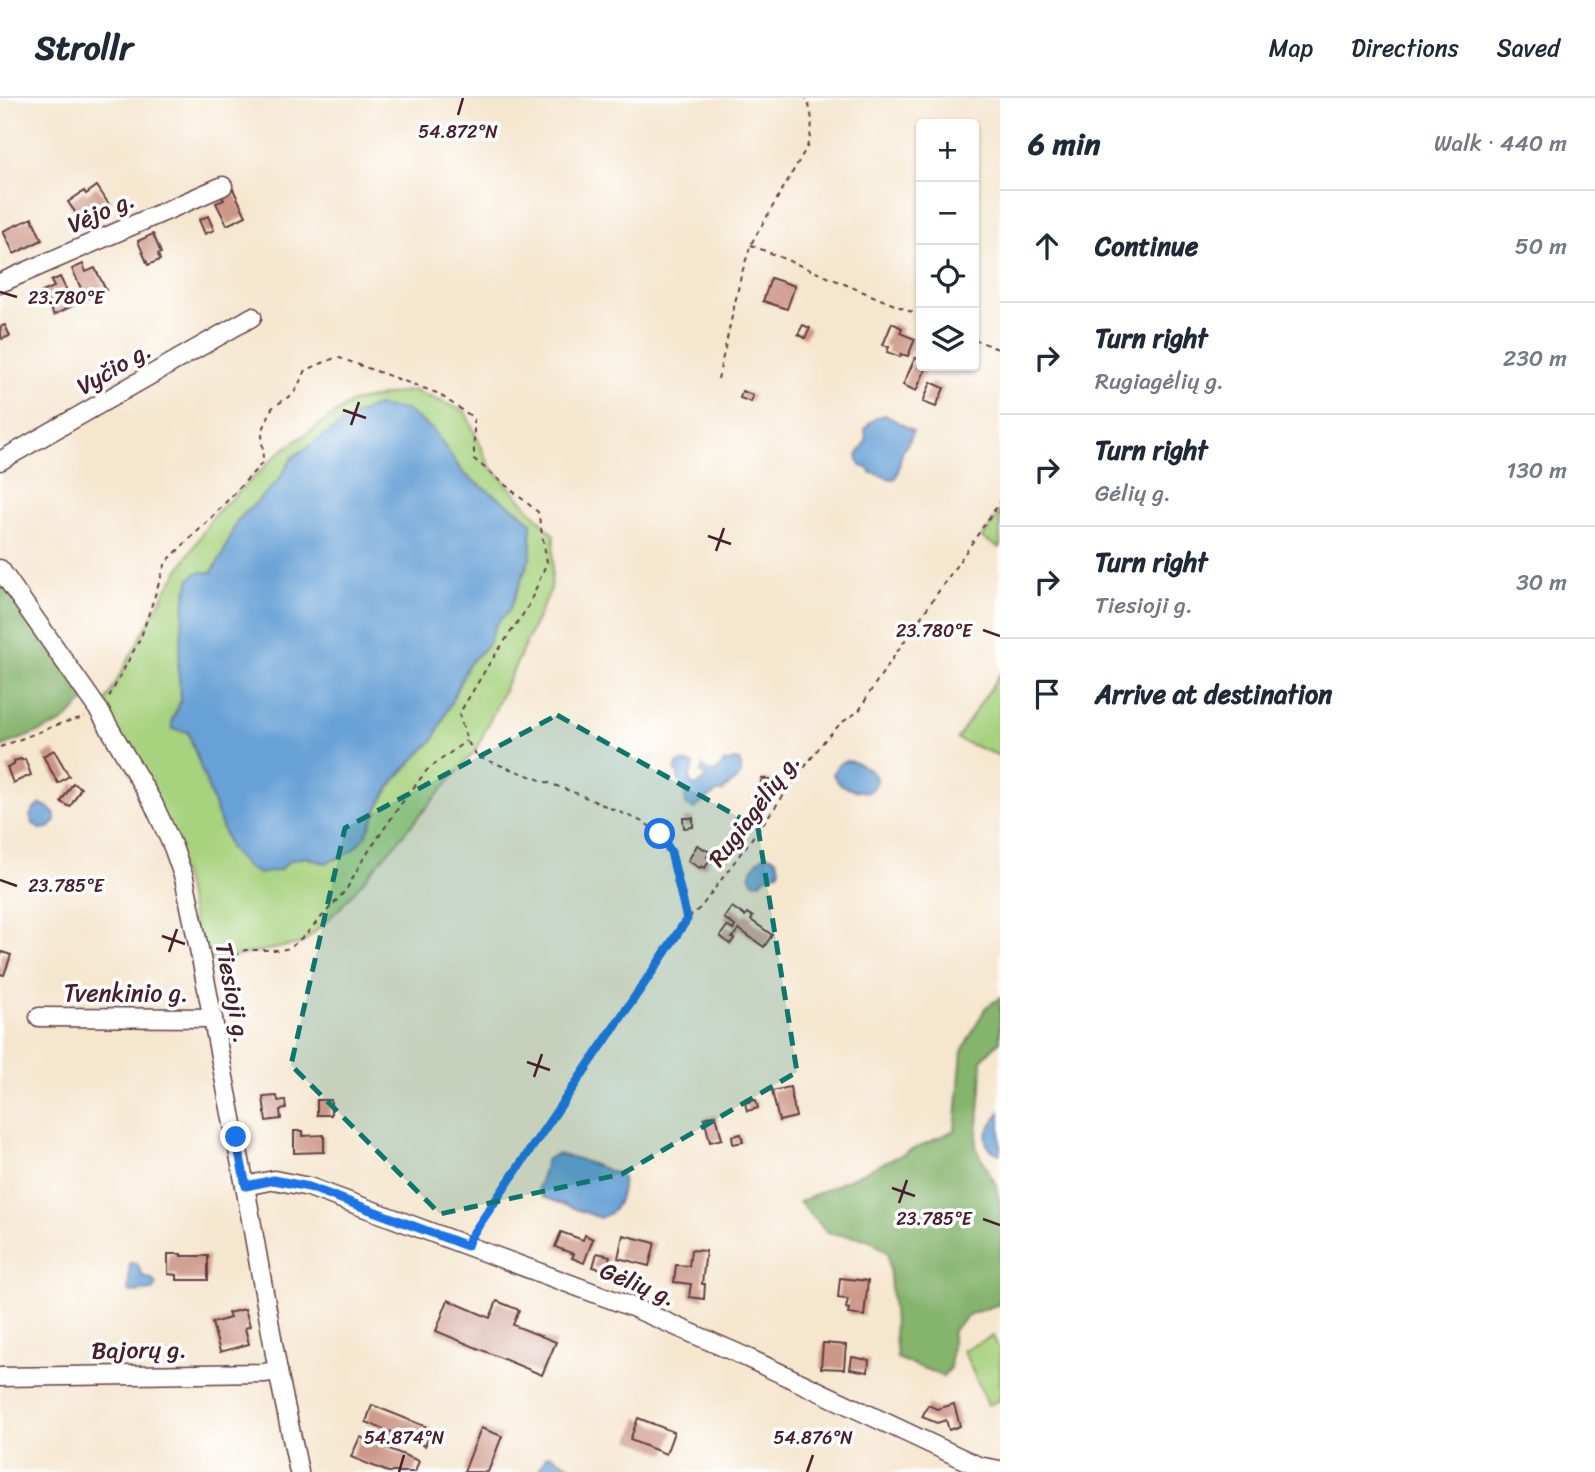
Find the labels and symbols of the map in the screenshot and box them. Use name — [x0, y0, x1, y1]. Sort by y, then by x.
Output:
text: 54.872°N — [418, 116, 498, 148]
street label: Vėjo g. — [60, 179, 142, 245]
text: 23.780°E — [28, 282, 105, 314]
street label: Vyčio g. — [68, 330, 160, 406]
text: 23.780°E — [896, 615, 973, 647]
street label: Rugiagėlių g. — [697, 744, 811, 876]
route start — [644, 818, 675, 849]
text: 23.785°E — [28, 870, 105, 902]
street label: Tiesioji g. — [203, 939, 263, 1047]
street label: Tvenkinio g. — [64, 972, 188, 1014]
route end — [220, 1121, 251, 1152]
text: 23.785°E — [896, 1203, 973, 1235]
street label: Gėlių g. — [593, 1250, 683, 1318]
street label: Bajorų g. — [91, 1328, 187, 1372]
text: 54.874°N — [364, 1422, 445, 1454]
text: 54.876°N — [773, 1422, 853, 1454]

